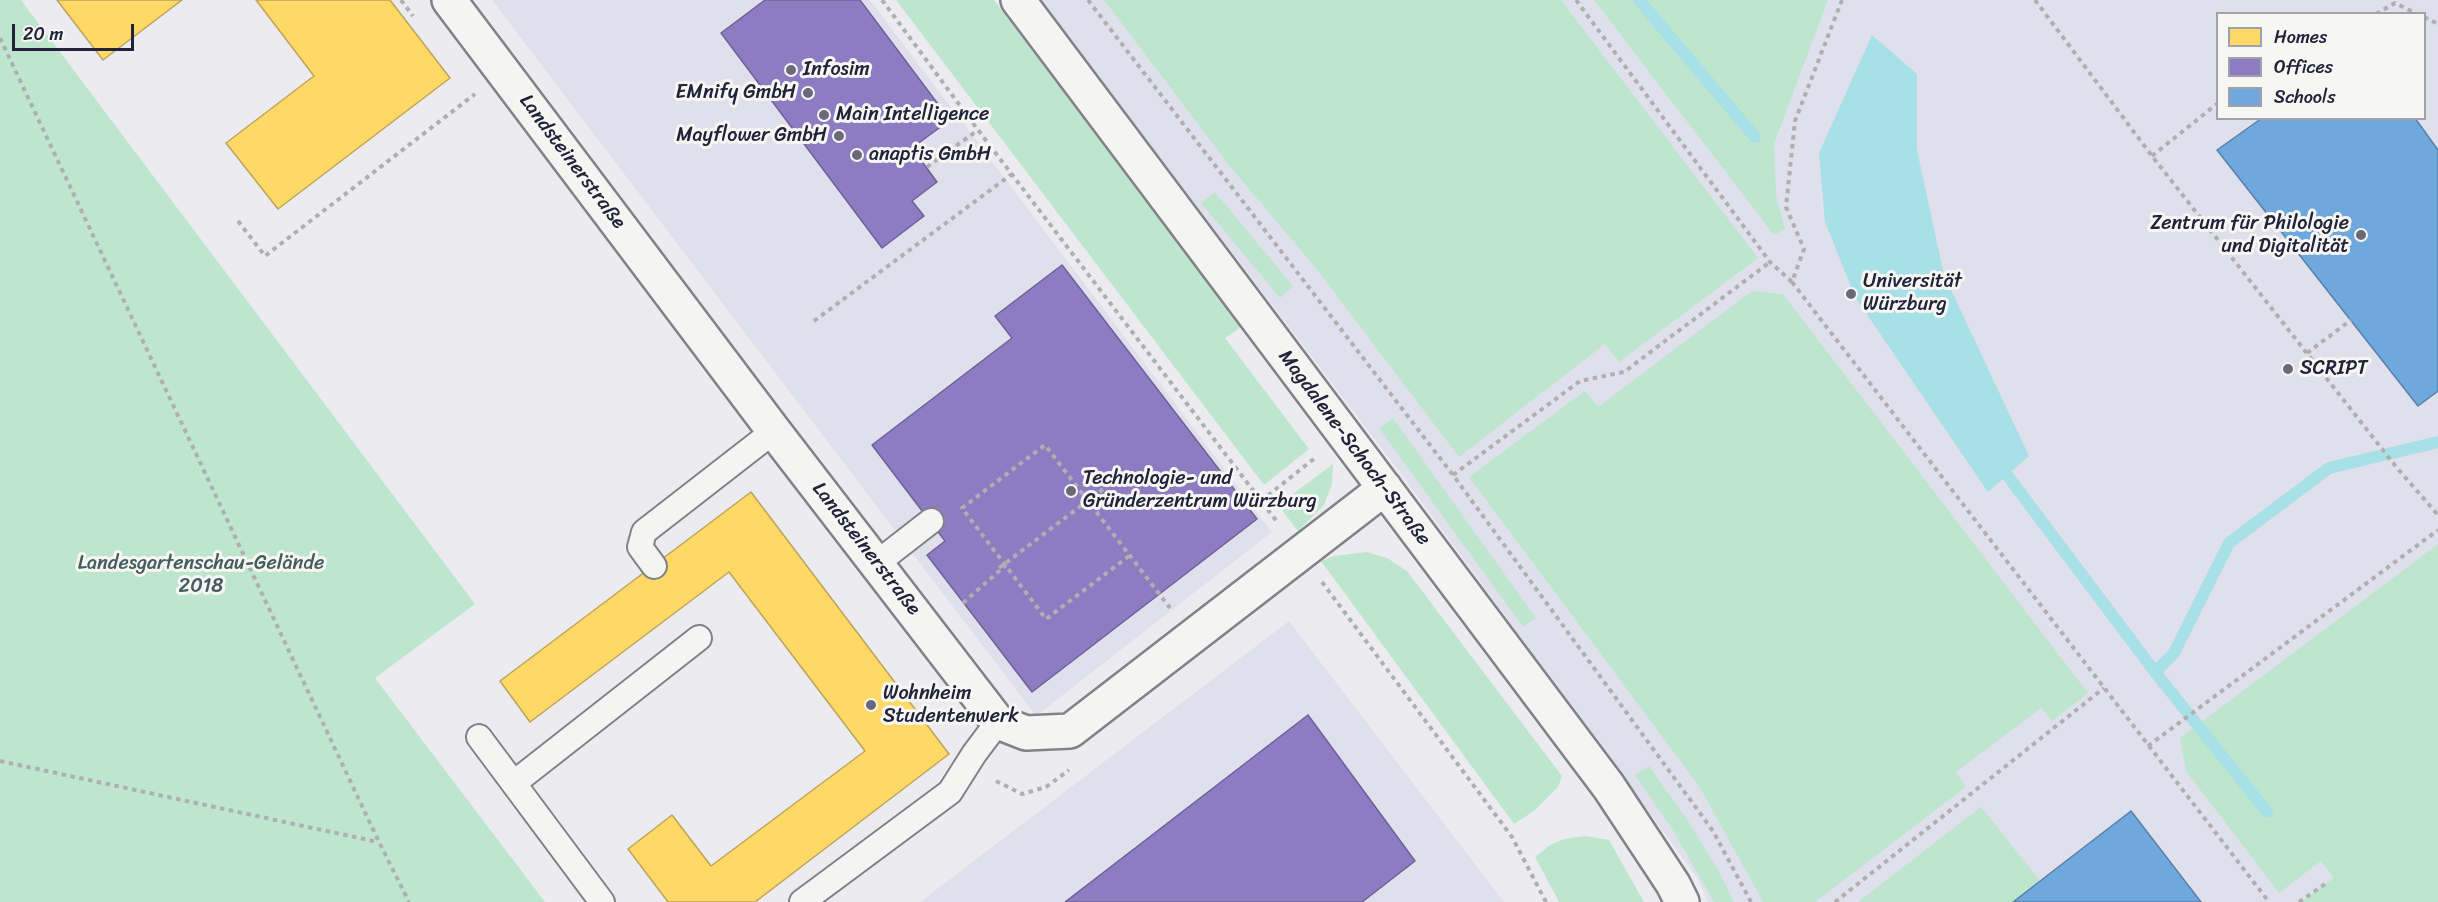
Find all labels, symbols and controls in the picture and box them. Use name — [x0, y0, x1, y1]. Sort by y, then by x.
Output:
scale bar — [15, 12, 136, 50]
legend — [2216, 12, 2426, 120]
text: 20 m — [23, 18, 63, 50]
text: Homes — [2274, 21, 2327, 53]
text: Offices — [2274, 51, 2333, 83]
place label: Infosim — [803, 58, 870, 82]
marker: Infosim — [784, 63, 798, 77]
place label: EMnify GmbH — [676, 81, 796, 105]
text: Schools — [2274, 81, 2335, 113]
marker: EMnify GmbH — [801, 86, 815, 100]
street label: Landsteinerstraße — [514, 90, 630, 234]
place label: Main Intelligence — [836, 103, 989, 127]
marker: Main Intelligence — [817, 108, 831, 122]
place label: Mayflower GmbH — [676, 124, 827, 148]
marker: Mayflower GmbH — [832, 129, 846, 143]
place label: anaptis GmbH — [869, 143, 991, 167]
marker: anaptis GmbH — [850, 148, 864, 162]
place label: Zentrum für Philologie und Digitalität — [2150, 212, 2349, 259]
marker: Zentrum für Philologie und Digitalität — [2354, 228, 2368, 242]
place label: Universität Würzburg — [1863, 270, 1962, 317]
marker: Universität Würzburg — [1844, 287, 1858, 301]
street label: Magdalene-Schoch-Straße — [1273, 346, 1435, 550]
place label: SCRIPT — [2300, 357, 2368, 381]
marker: SCRIPT — [2281, 362, 2295, 376]
place label: Technologie- und Gründerzentrum Würzburg — [1083, 467, 1317, 514]
street label: Landsteinerstraße — [807, 478, 925, 620]
marker: Technologie- und Gründerzentrum Würzburg — [1064, 484, 1078, 498]
park label: Landesgartenschau-Gelände 2018 — [78, 552, 324, 599]
place label: Wohnheim Studentenwerk — [883, 682, 1019, 729]
marker: Wohnheim Studentenwerk — [864, 698, 878, 712]

